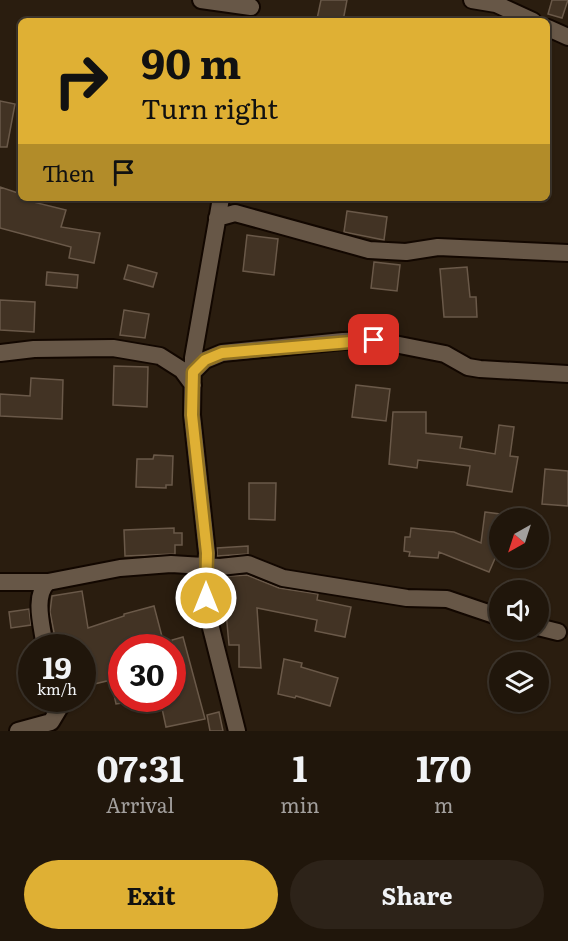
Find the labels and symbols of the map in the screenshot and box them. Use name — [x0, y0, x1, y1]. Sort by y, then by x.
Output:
pin — [348, 314, 399, 365]
north arrow — [489, 508, 549, 568]
position arrow — [174, 566, 238, 630]
speed limit sign: 30 — [108, 634, 186, 712]

